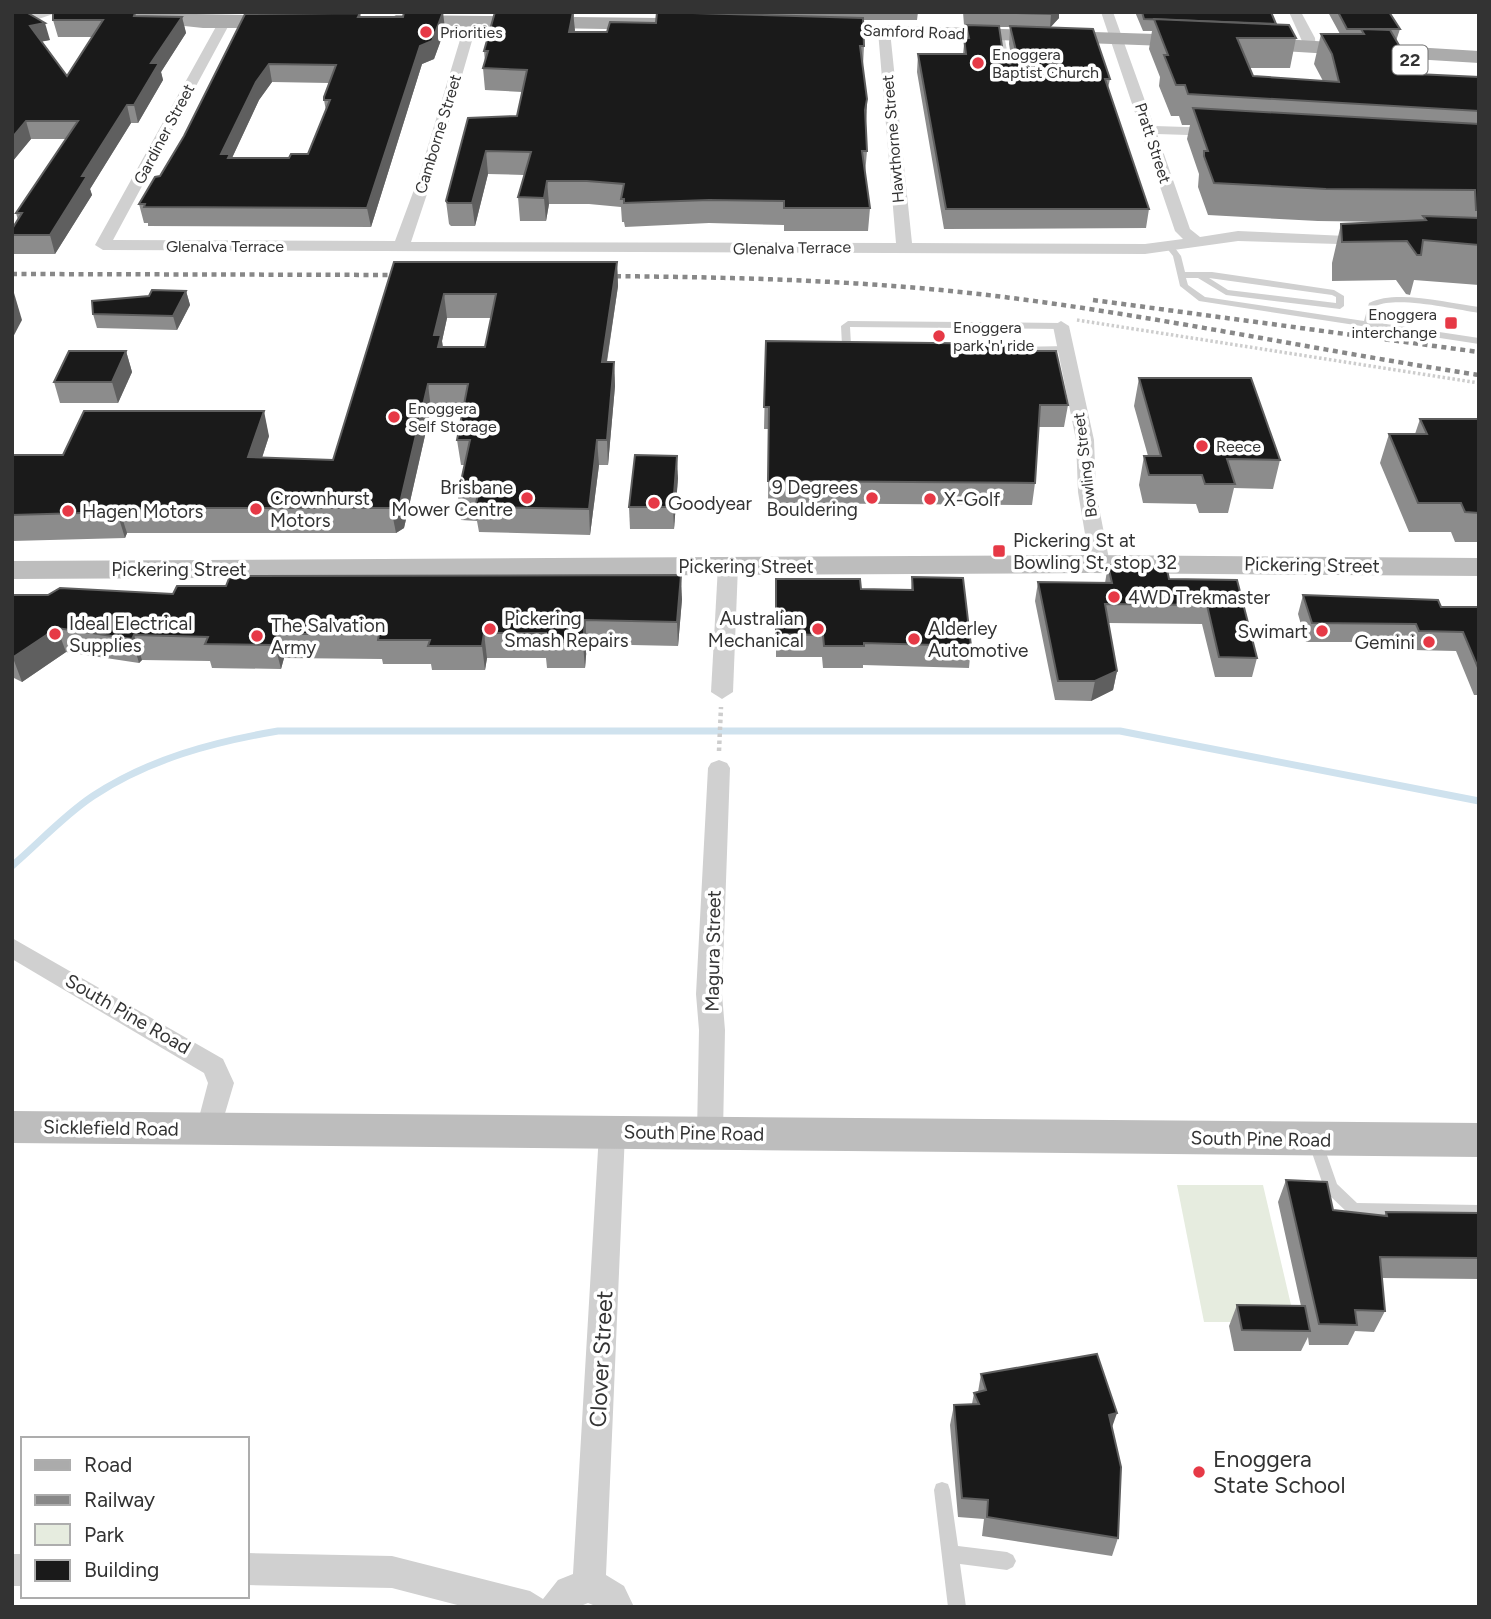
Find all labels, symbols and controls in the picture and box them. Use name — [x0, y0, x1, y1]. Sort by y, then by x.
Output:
street label: Samford Road — [863, 21, 965, 43]
place label: Priorities — [440, 23, 503, 42]
marker: Priorities — [418, 24, 434, 40]
place label: Enoggera Baptist Church — [992, 45, 1099, 82]
road number: 22 — [1392, 46, 1428, 74]
marker: Enoggera Baptist Church — [970, 55, 986, 71]
street label: Camborne Street — [411, 72, 465, 196]
street label: Hawthorne Street — [878, 74, 908, 204]
street label: Gardiner Street — [130, 81, 198, 187]
street label: Pratt Street — [1131, 100, 1175, 186]
street label: Glenalva Terrace — [166, 237, 284, 256]
street label: Glenalva Terrace — [733, 237, 852, 259]
place label: Enoggera interchange — [1351, 305, 1437, 342]
marker: Enoggera interchange — [1443, 315, 1459, 331]
place label: Enoggera park 'n' ride — [953, 318, 1035, 355]
marker: Enoggera park 'n' ride — [931, 328, 947, 344]
place label: Enoggera Self Storage — [408, 399, 497, 436]
marker: Enoggera Self Storage — [386, 409, 402, 425]
street label: Bowling Street — [1069, 411, 1101, 519]
place label: Reece — [1216, 437, 1261, 456]
marker: Reece — [1194, 438, 1210, 454]
place label: Brisbane Mower Centre — [391, 476, 513, 521]
place label: 9 Degrees Bouldering — [766, 476, 858, 521]
place label: Crownhurst Motors — [270, 487, 370, 532]
place label: X-Golf — [944, 488, 1000, 511]
marker: Brisbane Mower Centre — [519, 490, 535, 506]
marker: 9 Degrees Bouldering — [864, 490, 880, 506]
marker: X-Golf — [922, 491, 938, 507]
place label: Goodyear — [668, 492, 752, 515]
marker: Goodyear — [646, 495, 662, 511]
place label: Hagen Motors — [82, 500, 203, 523]
marker: Crownhurst Motors — [248, 501, 264, 517]
marker: Hagen Motors — [60, 503, 76, 519]
place label: Pickering St at Bowling St, stop 32 — [1013, 529, 1177, 574]
marker: Pickering St at Bowling St, stop 32 — [991, 543, 1007, 559]
street label: Pickering Street — [1244, 552, 1380, 578]
street label: Pickering Street — [678, 555, 814, 578]
street label: Pickering Street — [111, 558, 247, 581]
place label: 4WD Trekmaster — [1128, 586, 1271, 609]
marker: 4WD Trekmaster — [1106, 589, 1122, 605]
place label: Pickering Smash Repairs — [504, 607, 629, 652]
place label: Australian Mechanical — [708, 607, 804, 652]
place label: Ideal Electrical Supplies — [69, 612, 192, 657]
place label: The Salvation Army — [271, 614, 385, 659]
place label: Alderley Automotive — [928, 617, 1028, 662]
place label: Swimart — [1238, 620, 1308, 643]
marker: Pickering Smash Repairs — [482, 621, 498, 637]
marker: Australian Mechanical — [810, 621, 826, 637]
marker: Swimart — [1314, 623, 1330, 639]
marker: Ideal Electrical Supplies — [47, 626, 63, 642]
marker: The Salvation Army — [249, 628, 265, 644]
marker: Alderley Automotive — [906, 631, 922, 647]
place label: Gemini — [1355, 631, 1415, 654]
marker: Gemini — [1421, 634, 1437, 650]
street label: Magura Street — [700, 890, 726, 1012]
street label: South Pine Road — [61, 969, 195, 1059]
street label: Sicklefield Road — [43, 1115, 179, 1141]
street label: South Pine Road — [624, 1120, 764, 1146]
street label: South Pine Road — [1191, 1126, 1331, 1152]
street label: Clover Street — [583, 1290, 619, 1428]
legend — [21, 1437, 248, 1598]
place label: Enoggera State School — [1213, 1445, 1346, 1499]
text: Road — [84, 1452, 132, 1477]
marker: Enoggera State School — [1191, 1464, 1207, 1480]
text: Railway — [84, 1487, 155, 1512]
text: Park — [84, 1522, 125, 1547]
text: Building — [84, 1557, 159, 1582]

